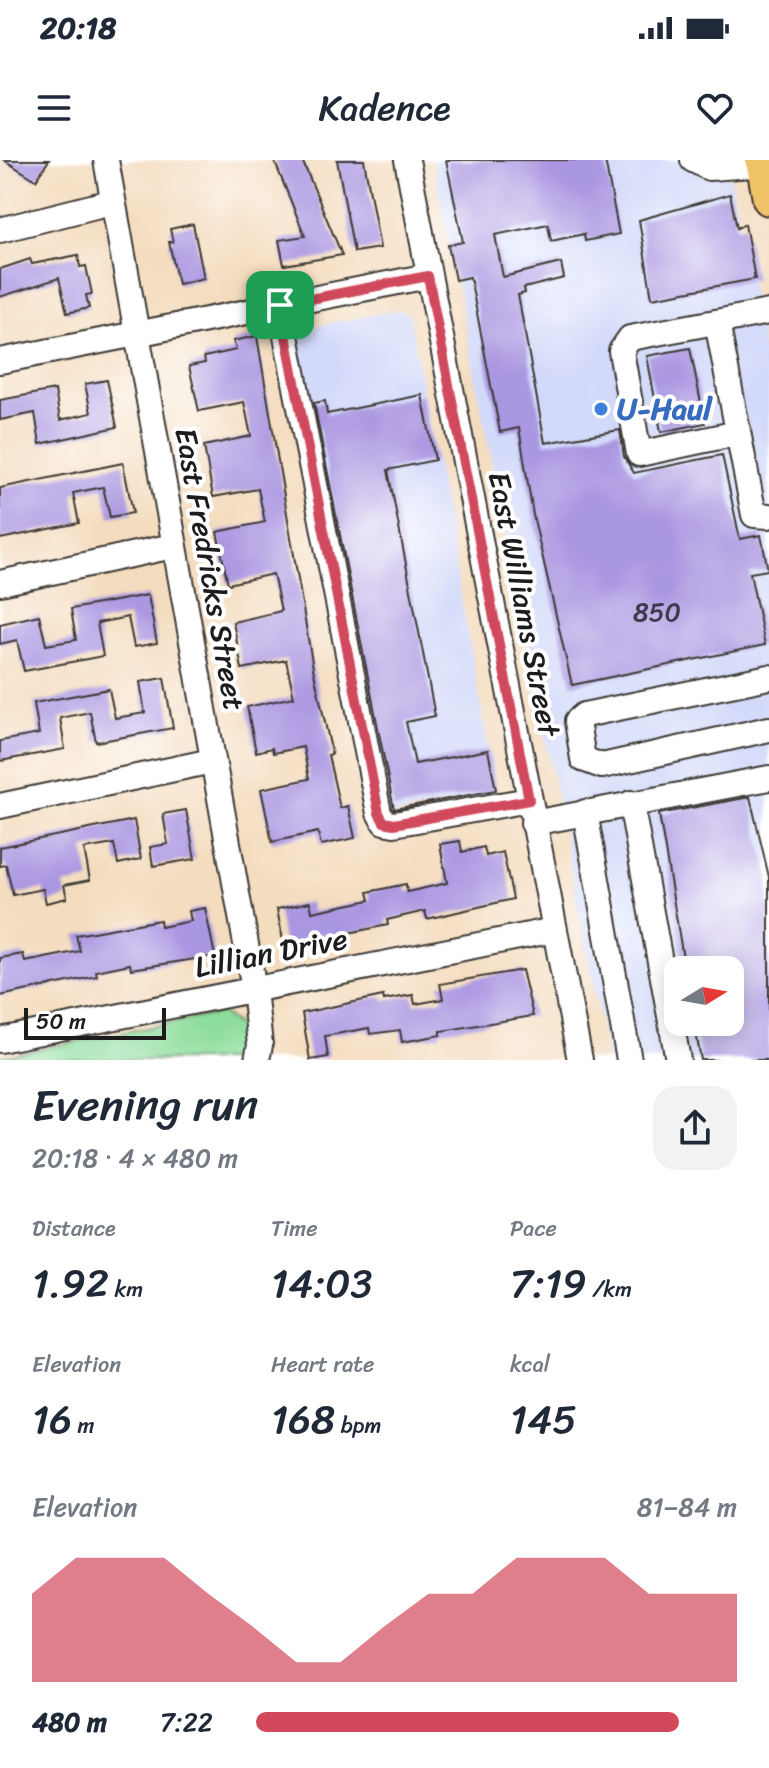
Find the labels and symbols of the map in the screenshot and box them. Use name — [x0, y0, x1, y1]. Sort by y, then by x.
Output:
pin — [246, 271, 314, 339]
place label: U-Haul — [617, 382, 713, 436]
marker: U-Haul — [592, 400, 610, 418]
street label: East Fredricks Street — [159, 423, 261, 715]
street label: East Williams Street — [472, 467, 576, 743]
house number: 850 — [633, 589, 681, 635]
street label: Lillian Drive — [190, 912, 352, 994]
north arrow — [664, 956, 744, 1036]
scale bar — [24, 1004, 166, 1040]

